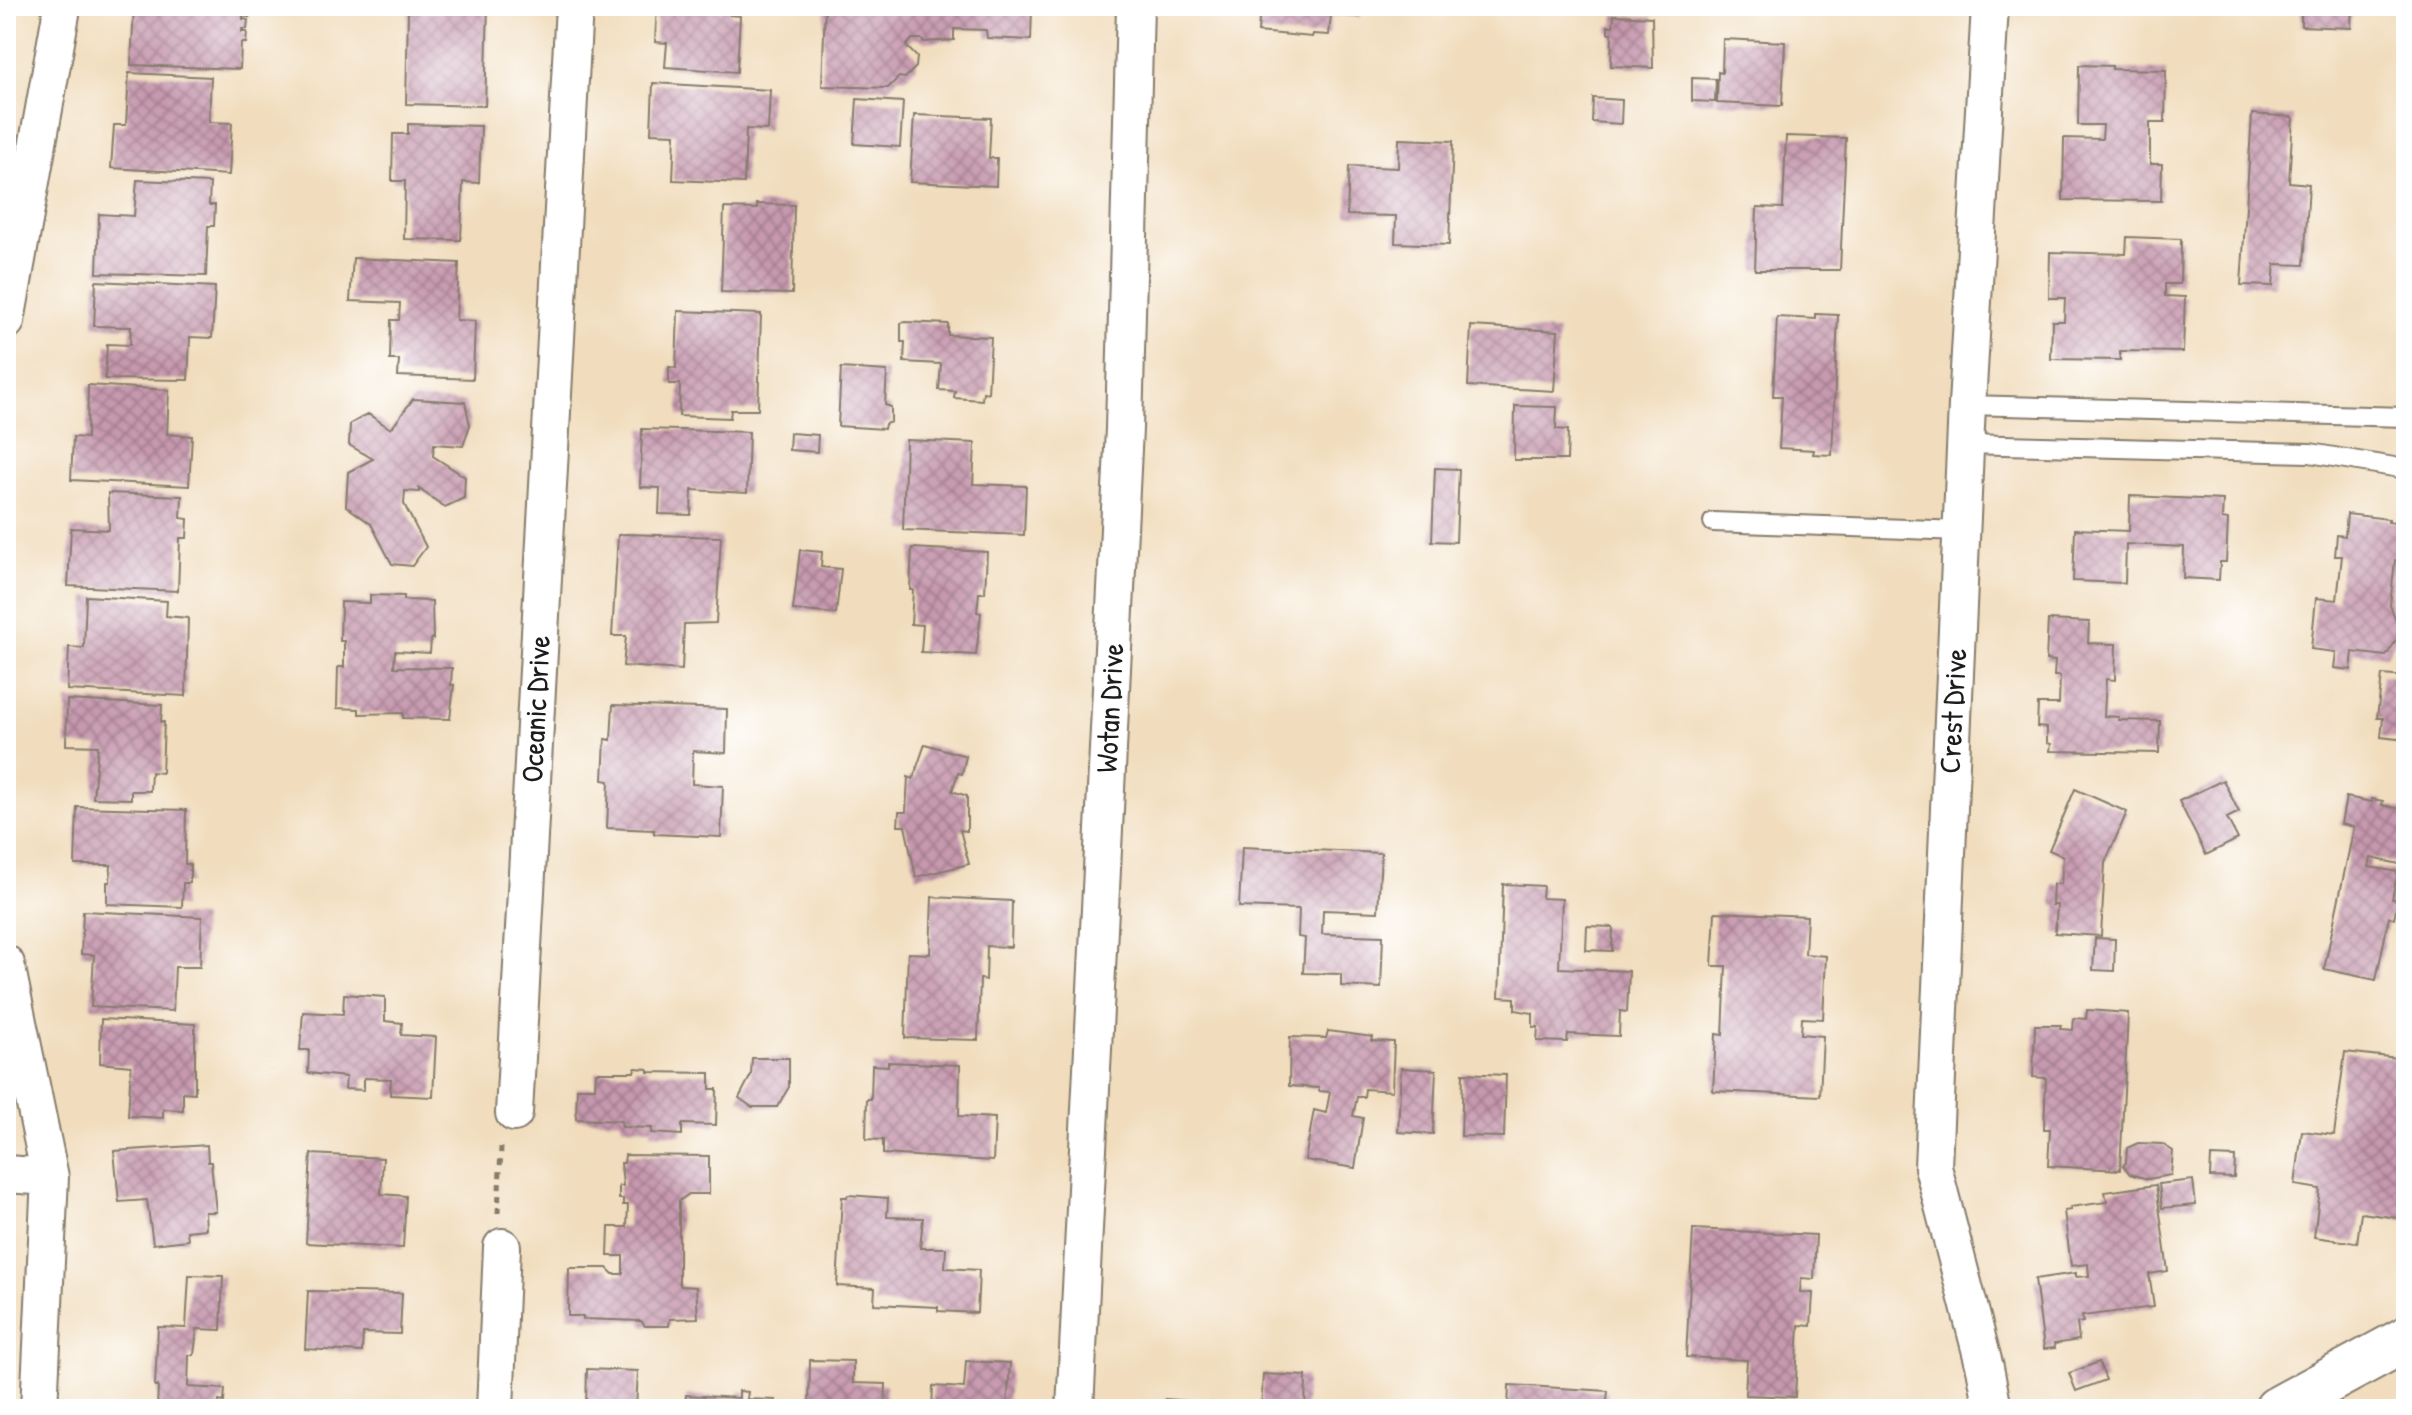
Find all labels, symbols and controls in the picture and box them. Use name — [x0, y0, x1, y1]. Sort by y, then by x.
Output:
street label: Oceanic Drive — [511, 634, 559, 784]
street label: Wotan Drive — [1086, 642, 1132, 774]
street label: Crest Drive — [1929, 647, 1975, 774]

